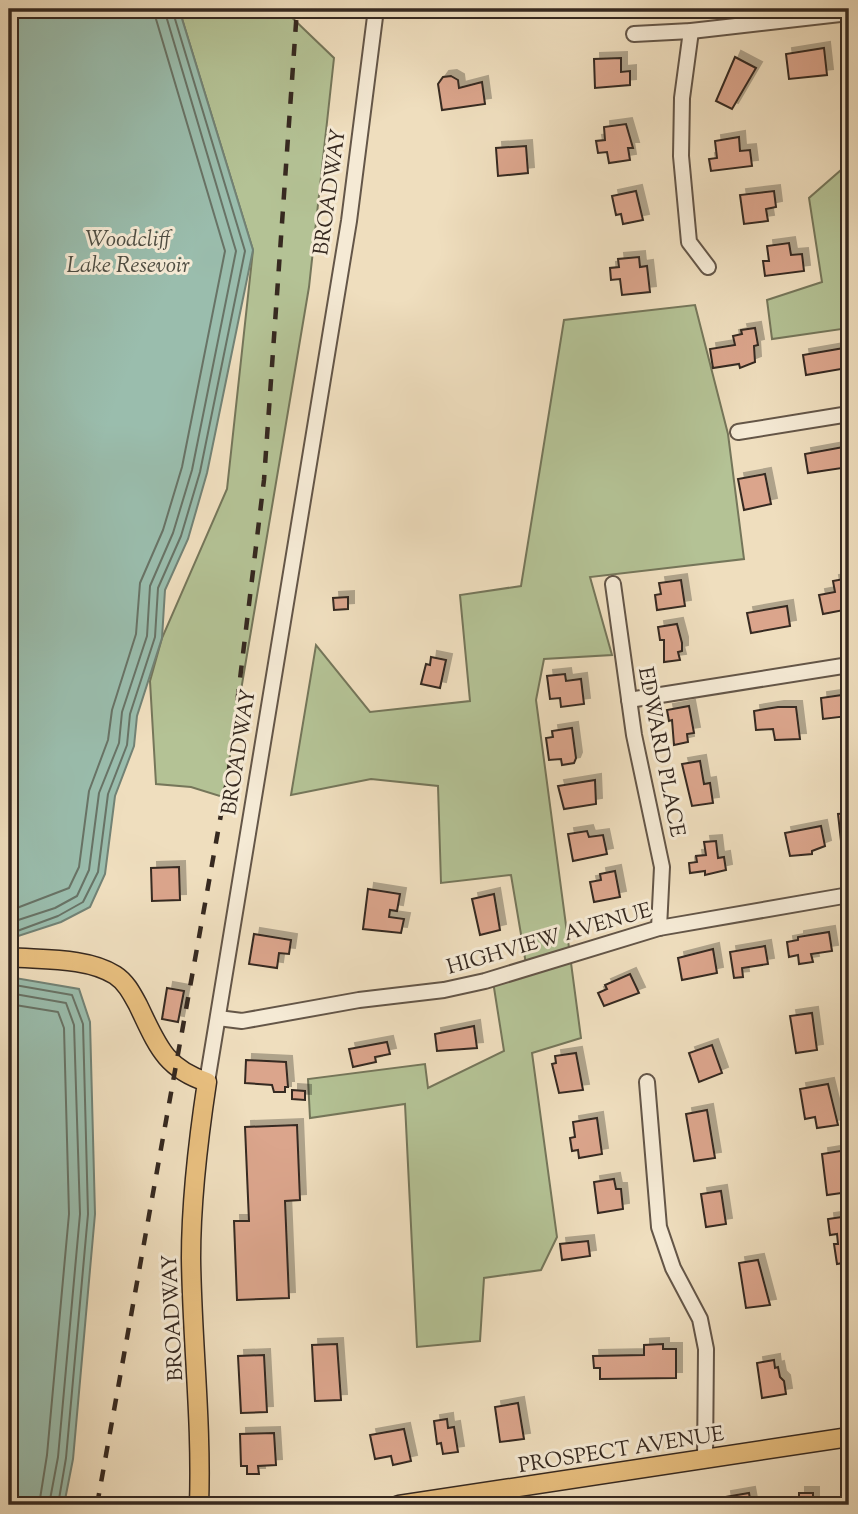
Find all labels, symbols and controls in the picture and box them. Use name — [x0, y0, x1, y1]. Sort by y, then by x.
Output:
street label: BROADWAY — [307, 127, 355, 257]
water label: Woodcliff Lake Resevoir — [66, 224, 190, 283]
street label: EDWARD PLACE — [629, 665, 691, 840]
street label: BROADWAY — [215, 687, 265, 817]
street label: HIGHVIEW AVENUE — [444, 896, 656, 984]
street label: BROADWAY — [156, 1254, 192, 1382]
street label: PROSPECT AVENUE — [516, 1420, 727, 1482]

